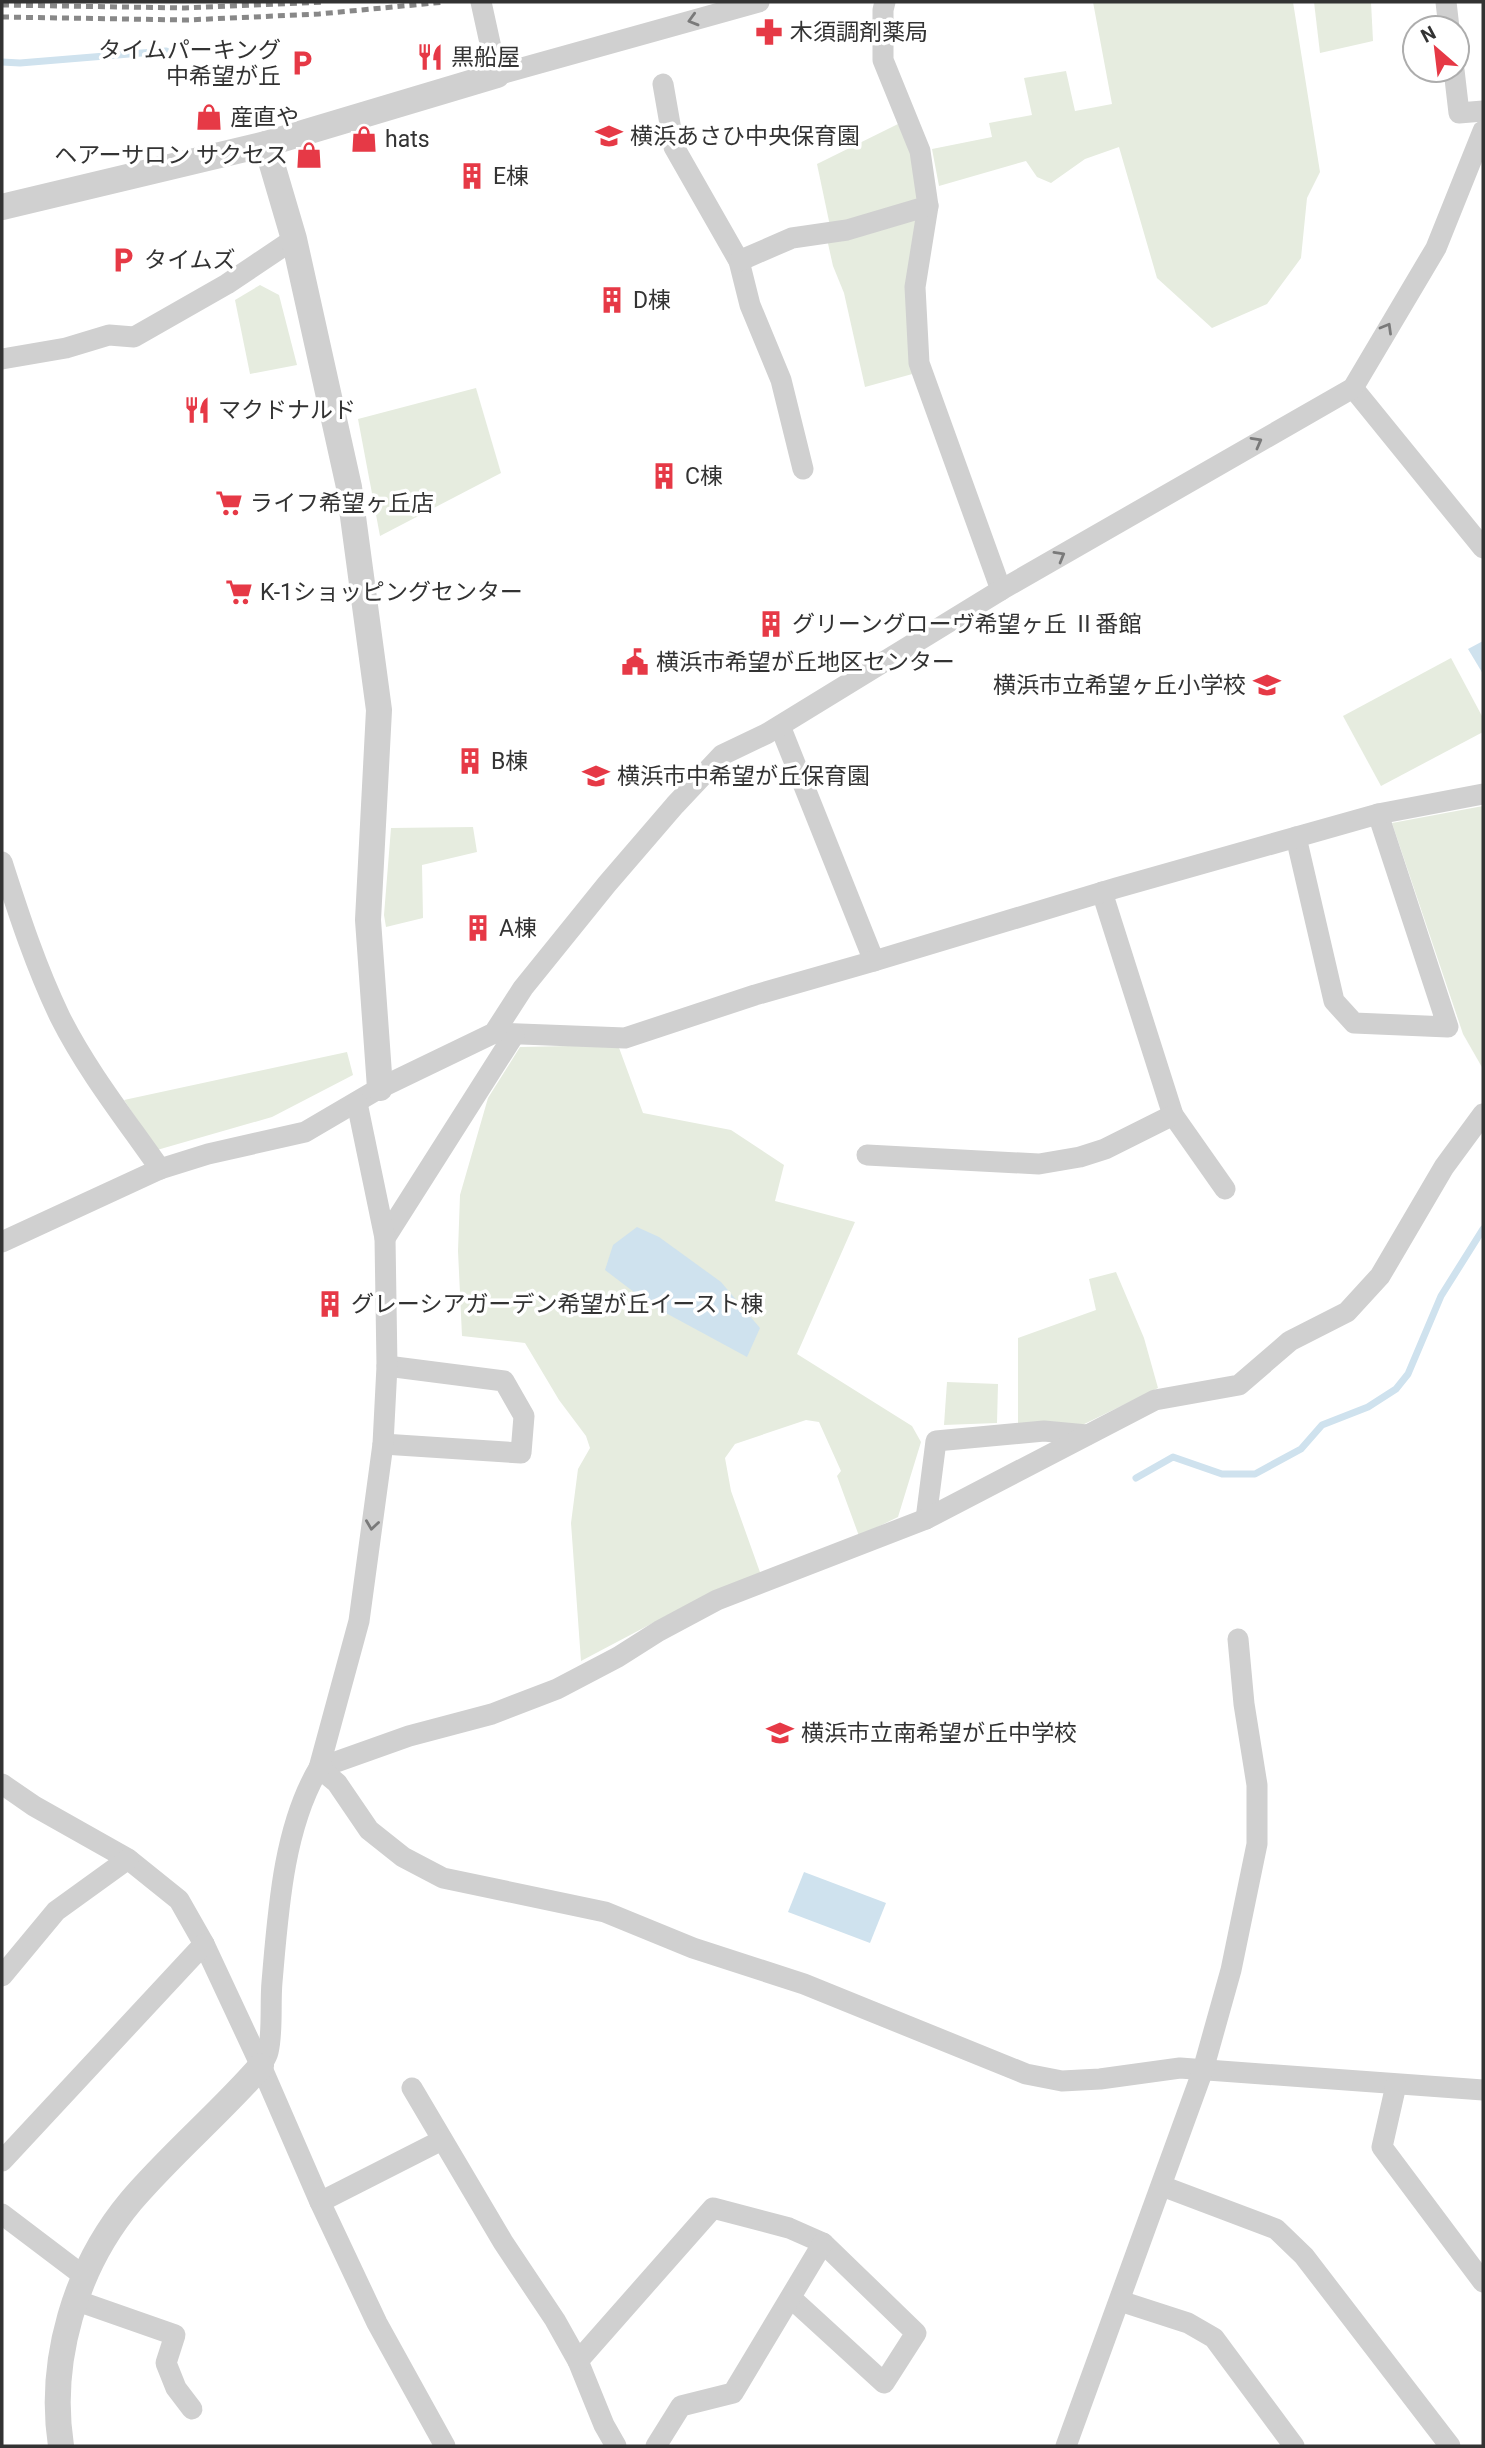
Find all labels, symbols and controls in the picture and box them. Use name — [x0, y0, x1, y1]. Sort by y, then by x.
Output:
one-way arrow — [687, 12, 699, 27]
north arrow — [1401, 14, 1471, 84]
pharmacy icon: 木須調剤薬局 — [754, 17, 784, 47]
place label: 木須調剤薬局 — [790, 19, 928, 46]
text: N — [1417, 21, 1440, 48]
place label: タイムパーキング 中希望が丘 — [98, 37, 281, 90]
restaurant icon: 黒船屋 — [415, 42, 445, 72]
place label: 黒船屋 — [451, 44, 520, 71]
parking icon: タイムパーキング 中希望が丘 — [287, 48, 317, 78]
shop icon: 産直や — [194, 102, 224, 132]
place label: 産直や — [230, 104, 299, 131]
school or university icon: 横浜あさひ中央保育園 — [594, 121, 624, 151]
place label: 横浜あさひ中央保育園 — [630, 123, 860, 150]
shop icon: hats — [349, 124, 379, 154]
place label: hats — [385, 126, 430, 153]
shop icon: ヘアーサロン サクセス — [294, 140, 324, 170]
place label: ヘアーサロン サクセス — [54, 142, 288, 169]
building icon: E棟 — [457, 161, 487, 191]
place label: E棟 — [493, 163, 529, 190]
parking icon: タイムズ — [108, 245, 138, 275]
place label: タイムズ — [144, 247, 236, 274]
building icon: D棟 — [597, 285, 627, 315]
place label: D棟 — [633, 287, 671, 314]
one-way arrow — [1379, 323, 1392, 336]
restaurant icon: マクドナルド — [182, 395, 212, 425]
place label: マクドナルド — [218, 397, 356, 424]
one-way arrow — [1250, 437, 1262, 450]
building icon: C棟 — [649, 461, 679, 491]
place label: C棟 — [685, 463, 723, 490]
supermarket icon: ライフ希望ヶ丘店 — [214, 488, 244, 518]
place label: ライフ希望ヶ丘店 — [250, 490, 434, 517]
one-way arrow — [1052, 551, 1065, 564]
supermarket icon: K-1ショッピングセンター — [224, 577, 254, 607]
place label: K-1ショッピングセンター — [260, 579, 523, 606]
building icon: グリーングローヴ希望ヶ丘 Ⅱ番館 — [756, 609, 786, 639]
place label: グリーングローヴ希望ヶ丘 Ⅱ番館 — [792, 611, 1142, 638]
public building icon: 横浜市希望が丘地区センター — [620, 647, 650, 677]
place label: 横浜市希望が丘地区センター — [656, 649, 955, 676]
school or university icon: 横浜市立希望ヶ丘小学校 — [1252, 670, 1282, 700]
place label: 横浜市立希望ヶ丘小学校 — [993, 672, 1246, 699]
building icon: B棟 — [455, 746, 485, 776]
place label: B棟 — [491, 748, 528, 775]
school or university icon: 横浜市中希望が丘保育園 — [581, 761, 611, 791]
place label: 横浜市中希望が丘保育園 — [617, 763, 870, 790]
building icon: A棟 — [463, 913, 493, 943]
place label: A棟 — [499, 915, 537, 942]
building icon: グレーシアガーデン希望が丘イースト棟 — [315, 1289, 345, 1319]
place label: グレーシアガーデン希望が丘イースト棟 — [351, 1291, 763, 1318]
one-way arrow — [365, 1520, 380, 1531]
school or university icon: 横浜市立南希望が丘中学校 — [765, 1718, 795, 1748]
place label: 横浜市立南希望が丘中学校 — [801, 1720, 1077, 1747]

